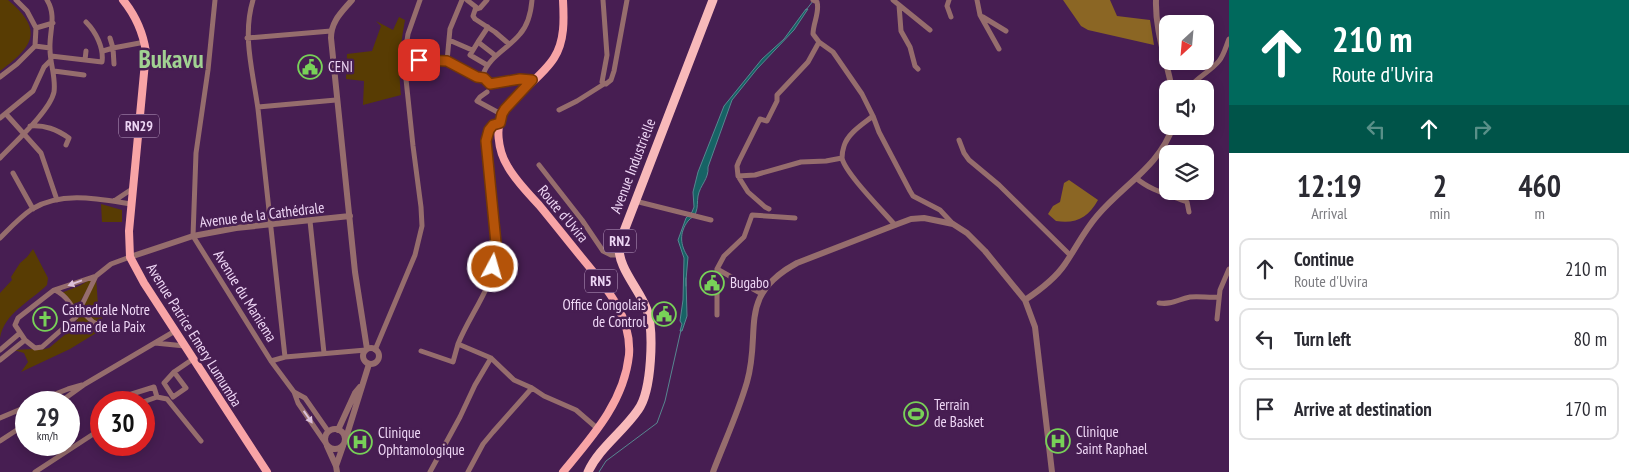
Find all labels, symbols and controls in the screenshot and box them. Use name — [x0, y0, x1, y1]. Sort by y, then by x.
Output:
north arrow — [1159, 15, 1214, 70]
map controls — [1159, 15, 1214, 200]
text: 210 m — [1332, 16, 1413, 62]
icon: ahead — [1249, 20, 1314, 85]
pin — [398, 39, 440, 81]
district label: Bukavu — [138, 43, 204, 75]
icon: arrive — [405, 46, 433, 74]
public building icon: CENI — [297, 54, 323, 80]
place label: CENI — [328, 57, 353, 76]
text: Route d'Uvira — [1332, 60, 1434, 88]
button: sound — [1159, 80, 1214, 135]
road number: RN29 — [119, 114, 159, 138]
icon: left — [1362, 115, 1390, 143]
icon: ahead — [1415, 115, 1443, 143]
icon: right — [1468, 115, 1496, 143]
street label: Avenue Industrielle — [606, 116, 659, 216]
button: layers — [1159, 145, 1214, 200]
text: 12:19 — [1297, 166, 1362, 205]
text: 2 — [1433, 166, 1447, 205]
text: 460 — [1518, 166, 1561, 205]
street label: Route d'Uvira — [534, 181, 593, 246]
street label: Avenue de la Cathédrale — [198, 197, 325, 232]
text: Arrival — [1311, 203, 1347, 223]
text: min — [1429, 203, 1450, 223]
text: m — [1534, 203, 1545, 223]
road number: RN2 — [604, 230, 636, 252]
position arrow — [466, 240, 518, 292]
street label: Avenue du Maniema — [210, 246, 281, 345]
text: Continue — [1294, 247, 1354, 271]
icon: ahead — [1251, 255, 1279, 283]
text: 210 m — [1565, 257, 1607, 281]
street label: Avenue Patrice Emery Lumumba — [143, 260, 246, 410]
road number: RN5 — [585, 270, 617, 292]
public building icon: Bugabo — [699, 270, 725, 296]
text: Route d'Uvira — [1294, 271, 1368, 291]
place label: Bugabo — [730, 273, 769, 292]
one-way arrow — [67, 279, 82, 287]
place label: Office Congolais de Control — [563, 295, 646, 331]
place label: Cathedrale Notre Dame de la Paix — [62, 300, 150, 336]
public building icon: Office Congolais de Control — [651, 301, 677, 327]
church icon: Cathedrale Notre Dame de la Paix — [32, 306, 58, 332]
icon: left — [1251, 325, 1279, 353]
text: Turn left — [1294, 327, 1351, 351]
text: 80 m — [1574, 327, 1607, 351]
speed limit sign: 30 — [90, 391, 155, 456]
place label: Terrain de Basket — [934, 395, 984, 431]
icon: arrive — [1251, 395, 1279, 423]
text: Arrive at destination — [1294, 397, 1432, 421]
text: 170 m — [1565, 397, 1607, 421]
text: 29 — [36, 401, 59, 433]
sports icon: Terrain de Basket — [903, 401, 929, 427]
one-way arrow — [302, 410, 313, 423]
place label: Clinique Saint Raphael — [1076, 422, 1148, 458]
place label: Clinique Ophtamologique — [378, 423, 465, 459]
text: km/h — [37, 428, 58, 443]
hospital icon: Clinique Saint Raphael — [1045, 428, 1071, 454]
hospital icon: Clinique Ophtamologique — [347, 429, 373, 455]

